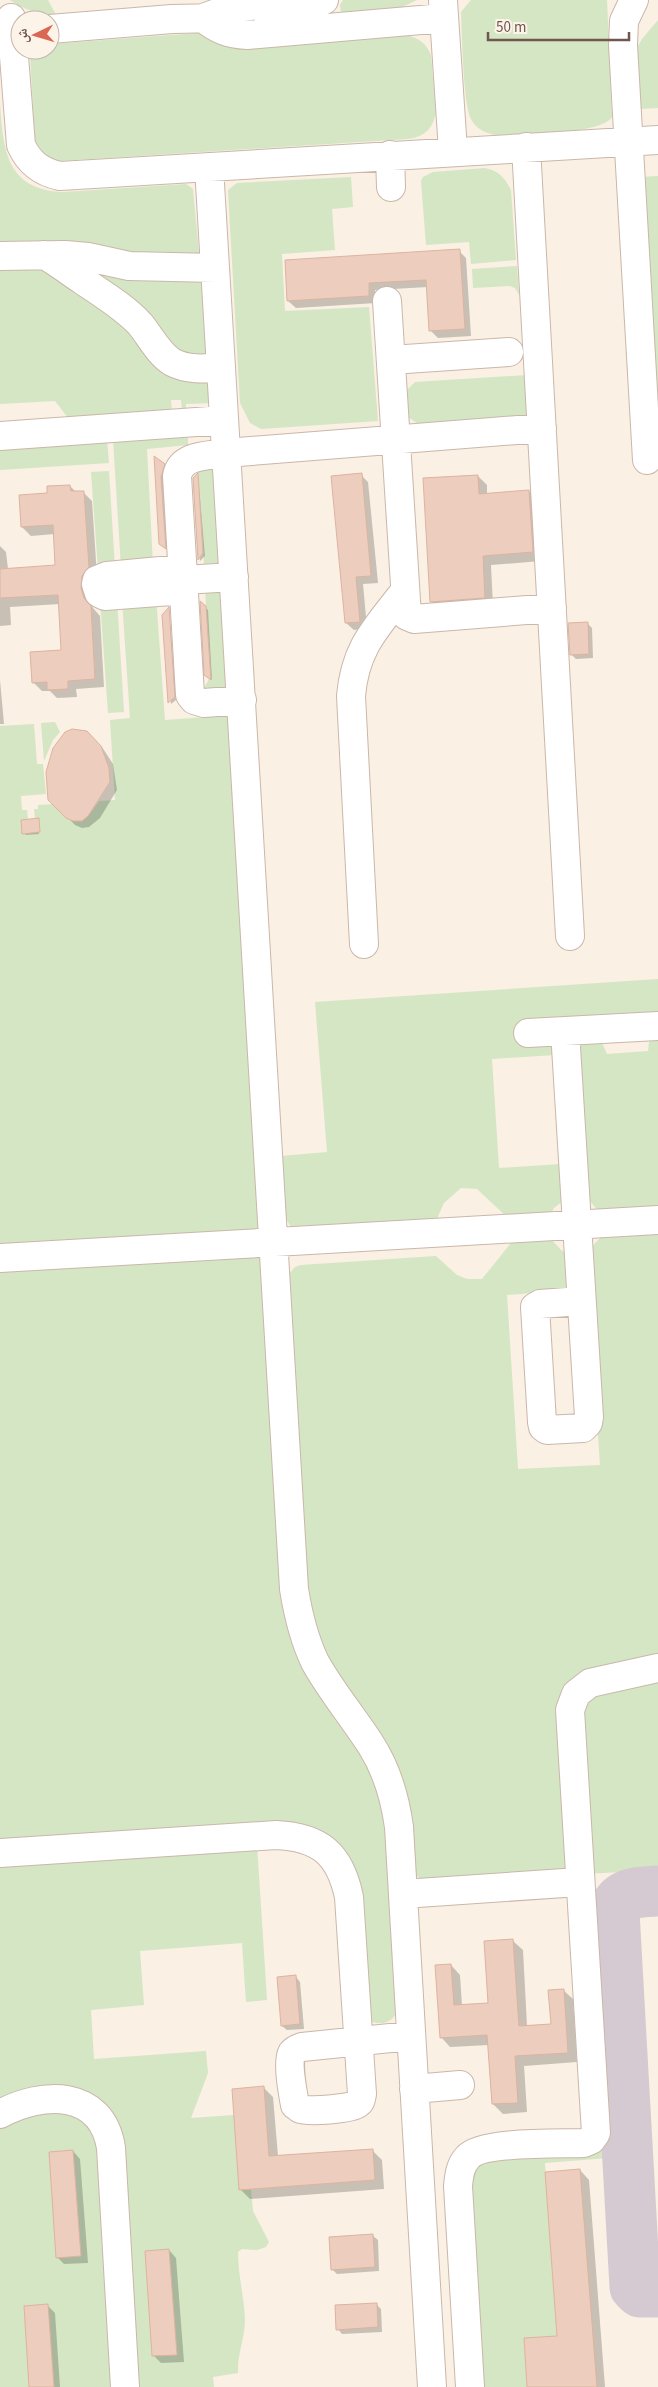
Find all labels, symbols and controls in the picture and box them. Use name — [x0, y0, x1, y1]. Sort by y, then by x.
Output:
north arrow — [10, 10, 60, 60]
scale bar — [488, 10, 629, 42]
text: 50 m — [496, 17, 526, 38]
text: ش — [12, 28, 34, 44]

